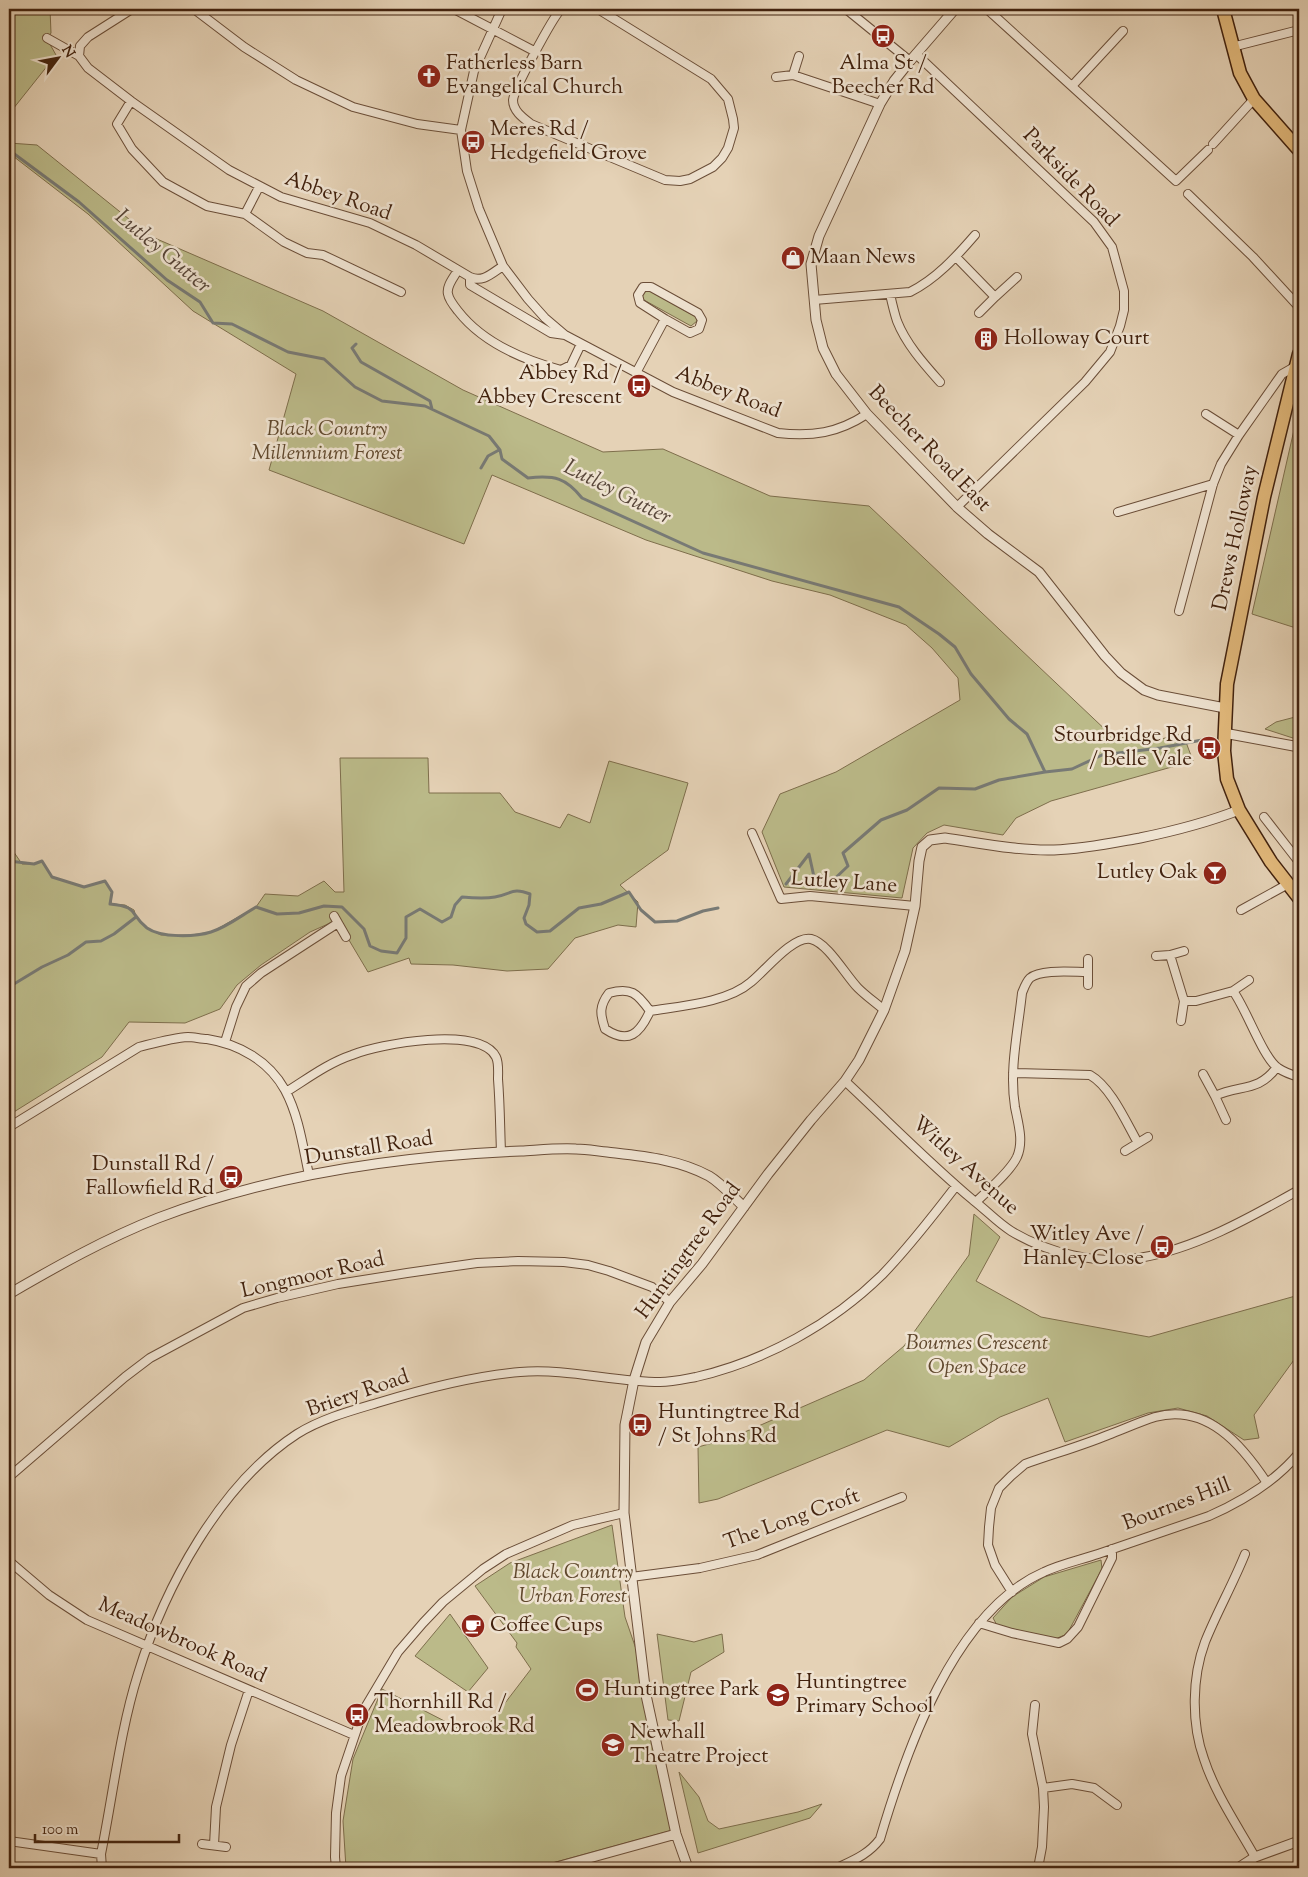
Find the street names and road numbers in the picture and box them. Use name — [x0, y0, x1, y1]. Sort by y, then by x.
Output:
street label: Parkside Road — [1015, 122, 1125, 234]
street label: Abbey Road — [281, 165, 396, 229]
street label: Abbey Road — [671, 359, 785, 427]
street label: Beecher Road East — [861, 379, 997, 519]
street label: Drews Holloway — [1206, 462, 1266, 614]
street label: Lutley Lane — [790, 864, 898, 902]
street label: Witley Avenue — [905, 1110, 1025, 1222]
street label: Dunstall Road — [303, 1124, 436, 1174]
street label: Huntingtree Road — [629, 1176, 749, 1326]
street label: Longmoor Road — [238, 1245, 388, 1307]
street label: Briery Road — [303, 1362, 413, 1426]
street label: Bournes Hill — [1119, 1471, 1236, 1539]
street label: The Long Croft — [720, 1482, 864, 1558]
street label: Meadowbrook Road — [93, 1590, 271, 1692]

